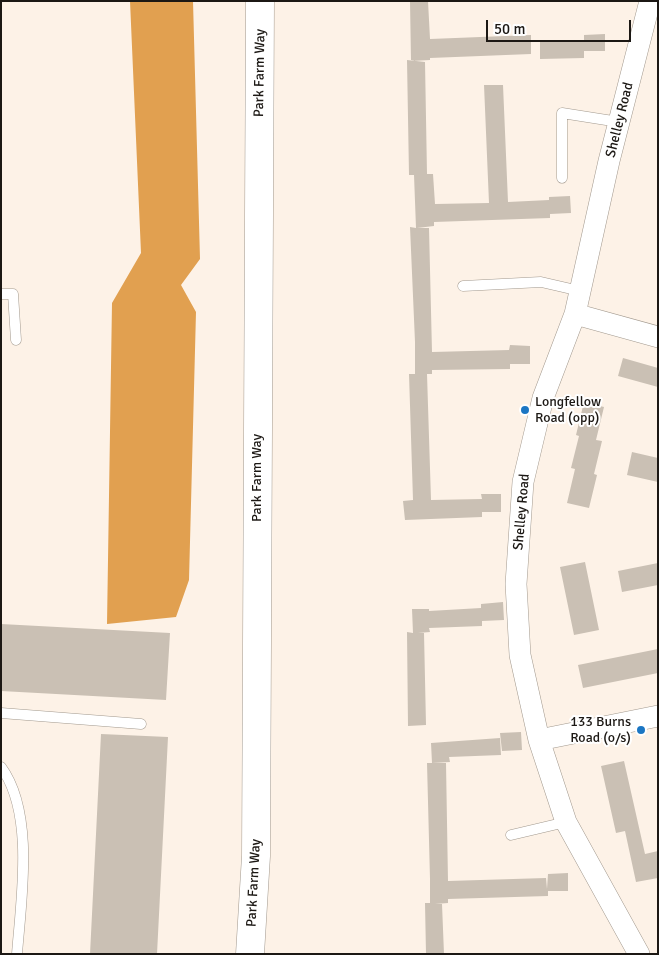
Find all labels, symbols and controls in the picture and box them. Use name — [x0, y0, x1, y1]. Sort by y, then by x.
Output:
scale bar — [489, 10, 634, 42]
text: 50 m — [494, 20, 525, 38]
street label: Park Farm Way — [251, 29, 269, 117]
street label: Shelley Road — [603, 81, 637, 159]
place label: Longfellow Road (opp) — [535, 394, 601, 427]
marker: Longfellow Road (opp) — [519, 404, 531, 416]
street label: Park Farm Way — [249, 434, 265, 522]
street label: Shelley Road — [510, 473, 534, 551]
place label: 133 Burns Road (o/s) — [570, 714, 631, 746]
marker: 133 Burns Road (o/s) — [635, 724, 647, 736]
street label: Park Farm Way — [243, 839, 265, 927]

